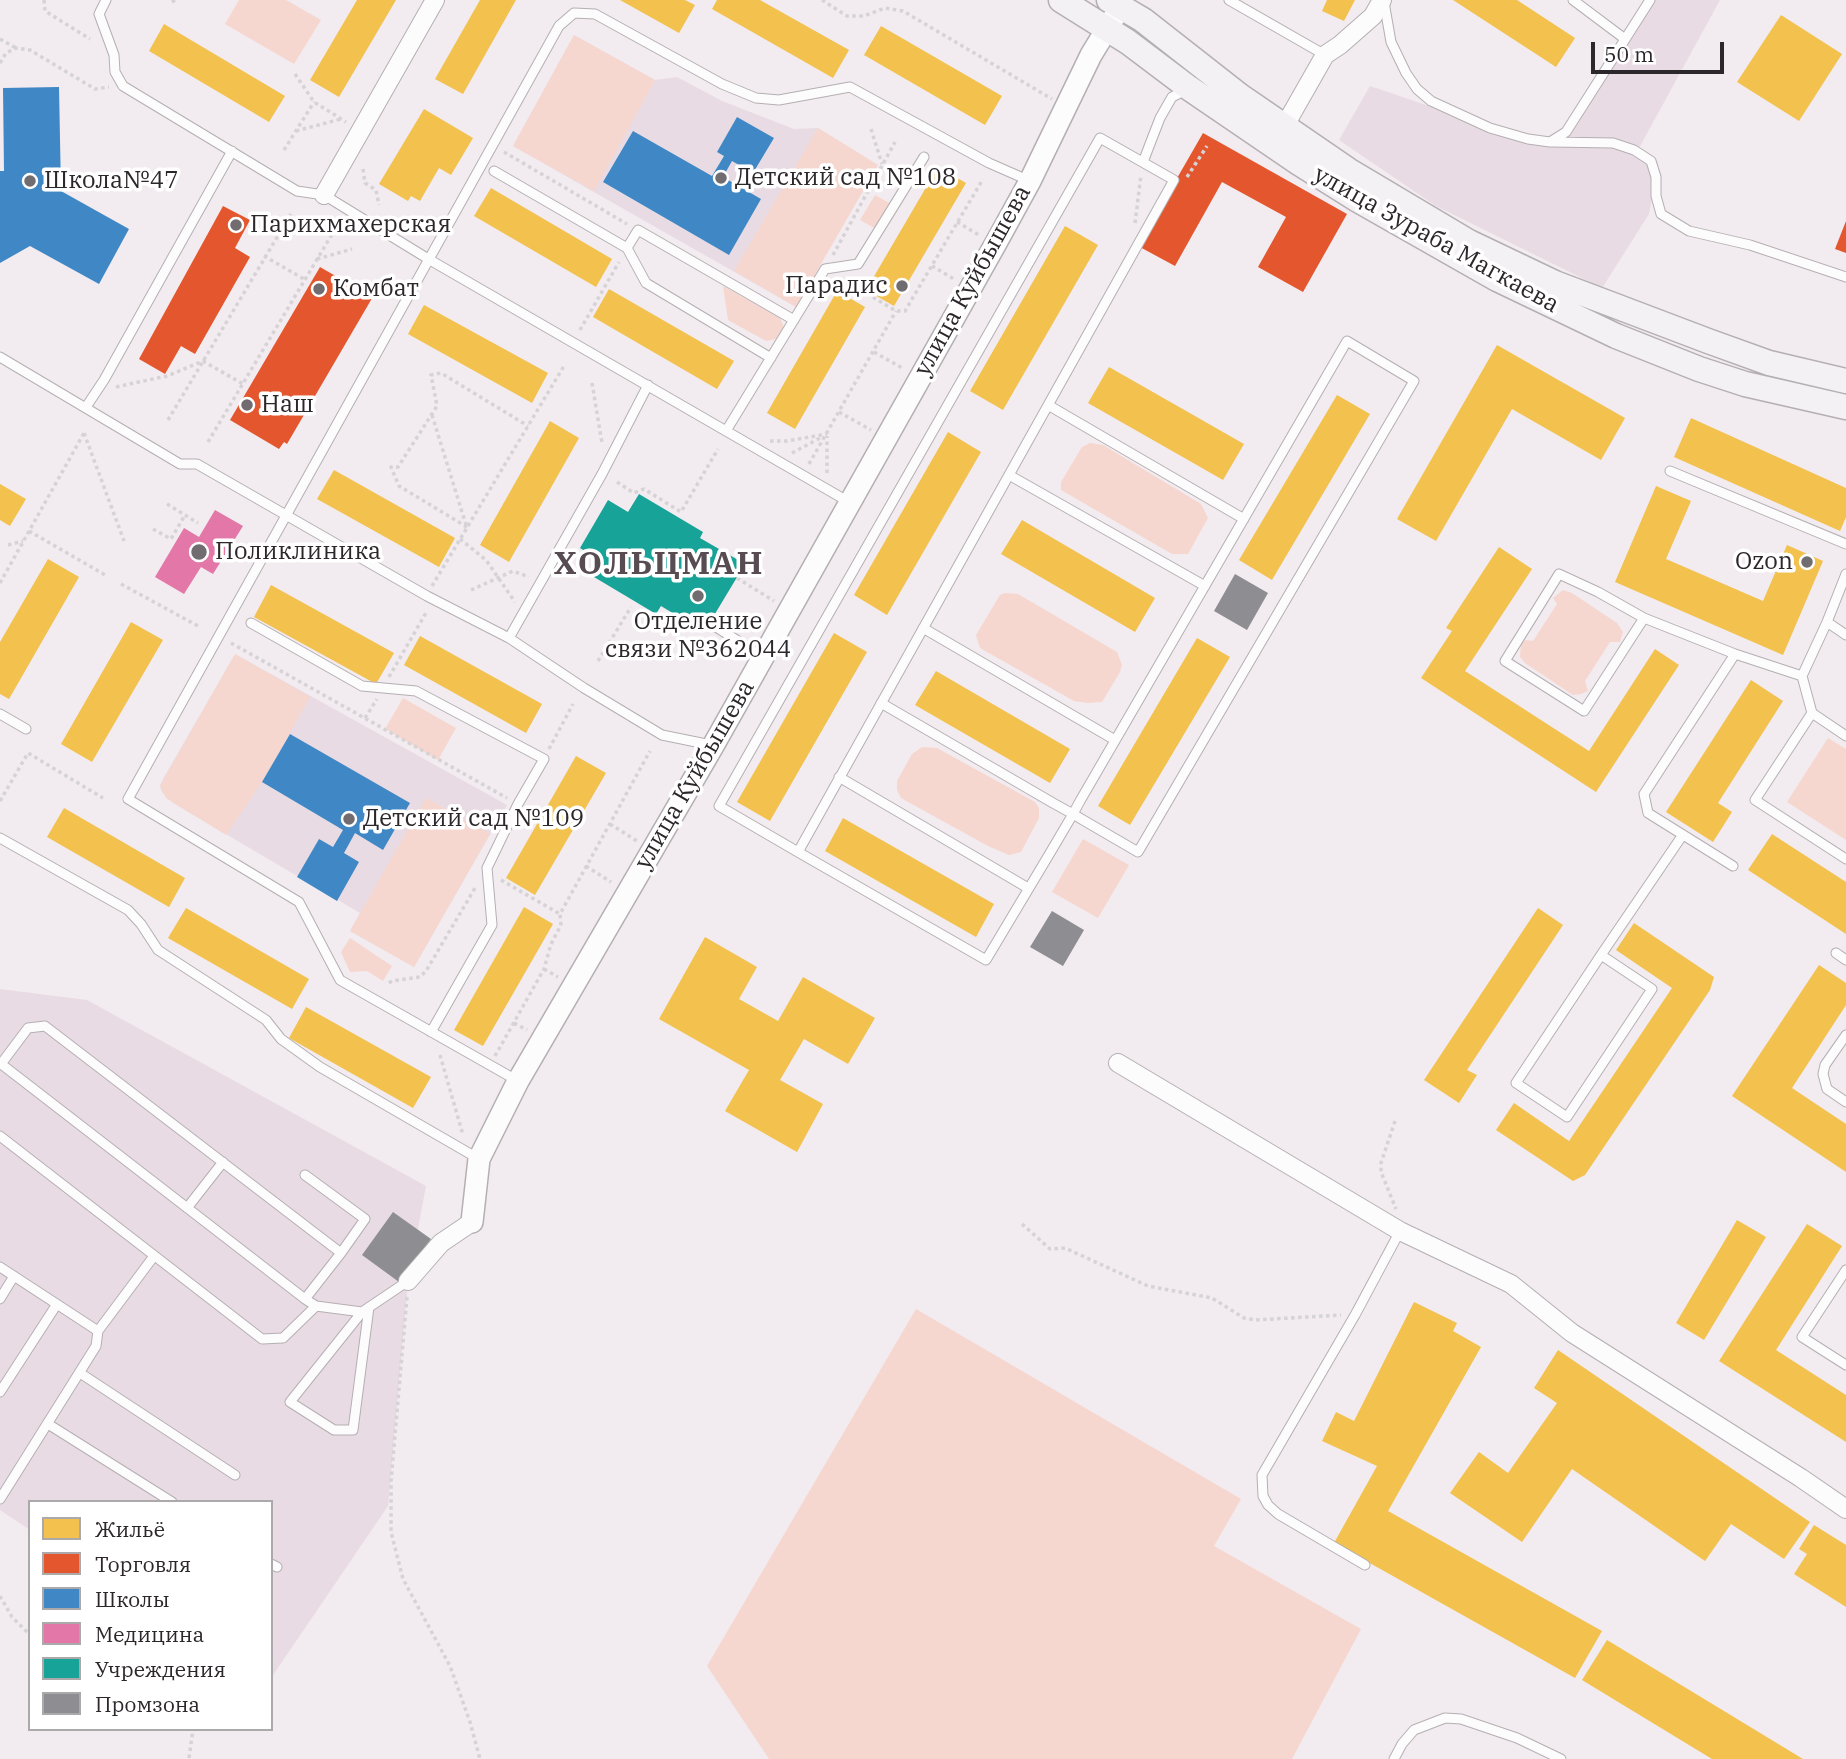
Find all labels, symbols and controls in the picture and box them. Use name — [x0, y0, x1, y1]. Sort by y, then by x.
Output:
scale bar — [1594, 28, 1727, 72]
text: 50 m — [1604, 40, 1654, 68]
street label: улица Зураба Магкаева — [1308, 160, 1564, 320]
place label: Детский сад №108 — [735, 164, 956, 192]
place label: Школа№47 — [44, 167, 179, 195]
marker: Детский сад №108 — [713, 170, 729, 186]
marker: Школа№47 — [22, 173, 38, 189]
street label: улица Куйбышева — [909, 181, 1037, 381]
place label: Парихмахерская — [250, 211, 451, 239]
marker: Парихмахерская — [228, 217, 244, 233]
place label: Парадис — [785, 272, 888, 300]
place label: Комбат — [333, 275, 419, 303]
marker: Парадис — [894, 278, 910, 294]
marker: Комбат — [311, 281, 327, 297]
place label: Наш — [261, 391, 314, 419]
marker: Наш — [239, 397, 255, 413]
place label: Поликлиника — [215, 538, 381, 566]
marker: Поликлиника — [189, 542, 209, 562]
district label: ХОЛЬЦМАН — [555, 546, 763, 584]
place label: Ozon — [1735, 548, 1793, 576]
marker: Ozon — [1799, 554, 1815, 570]
marker: Отделение связи №362044 — [690, 588, 706, 604]
place label: Отделение связи №362044 — [605, 608, 791, 664]
street label: улица Куйбышева — [629, 675, 761, 875]
place label: Детский сад №109 — [363, 805, 584, 833]
marker: Детский сад №109 — [341, 811, 357, 827]
legend — [28, 1500, 273, 1731]
text: Жильё — [95, 1515, 165, 1543]
text: Торговля — [95, 1550, 191, 1578]
text: Школы — [95, 1585, 170, 1613]
text: Медицина — [95, 1620, 204, 1648]
text: Учреждения — [95, 1655, 226, 1683]
text: Промзона — [95, 1690, 200, 1718]

